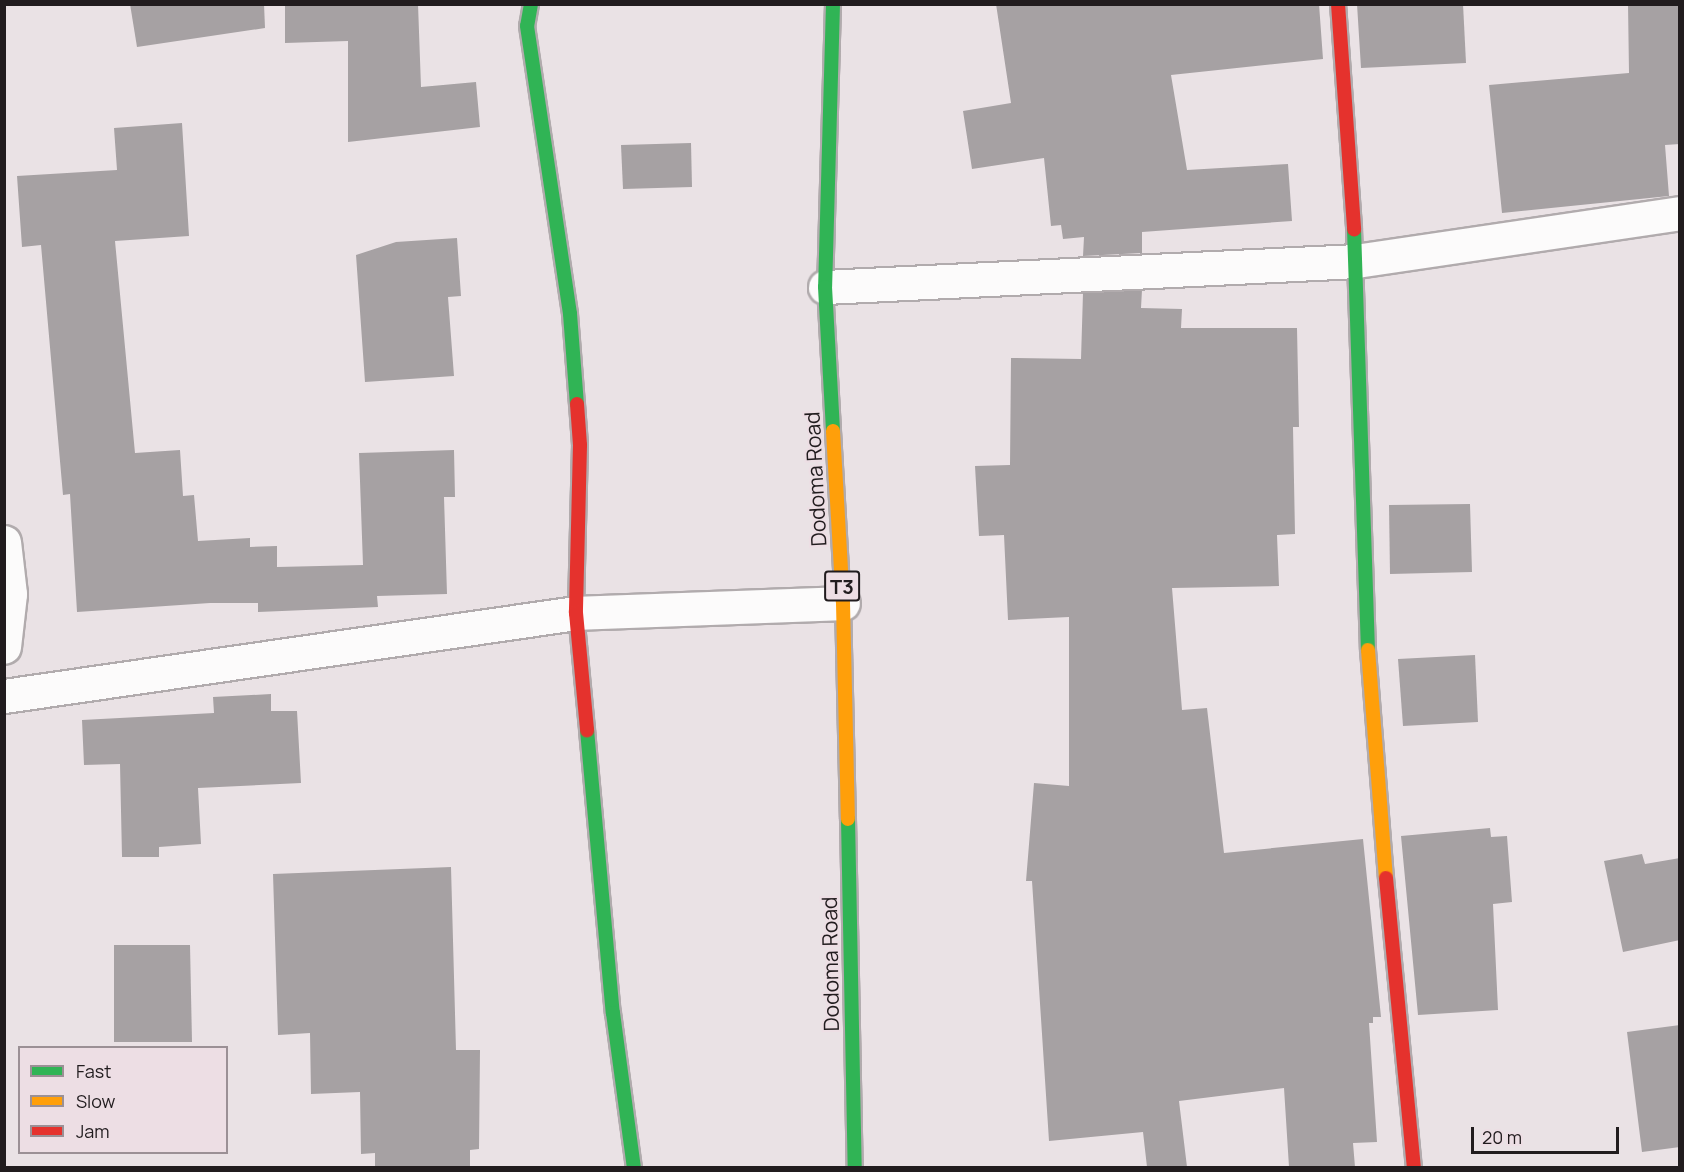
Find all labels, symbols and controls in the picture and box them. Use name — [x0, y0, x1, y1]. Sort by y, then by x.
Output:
street label: Dodoma Road — [799, 411, 831, 547]
road number: T3 — [824, 569, 860, 603]
street label: Dodoma Road — [816, 896, 844, 1032]
legend — [18, 1046, 228, 1154]
text: Fast — [76, 1059, 111, 1083]
text: Slow — [76, 1089, 115, 1113]
scale bar — [1474, 1115, 1622, 1153]
text: Jam — [76, 1119, 110, 1143]
text: 20 m — [1482, 1125, 1522, 1149]

